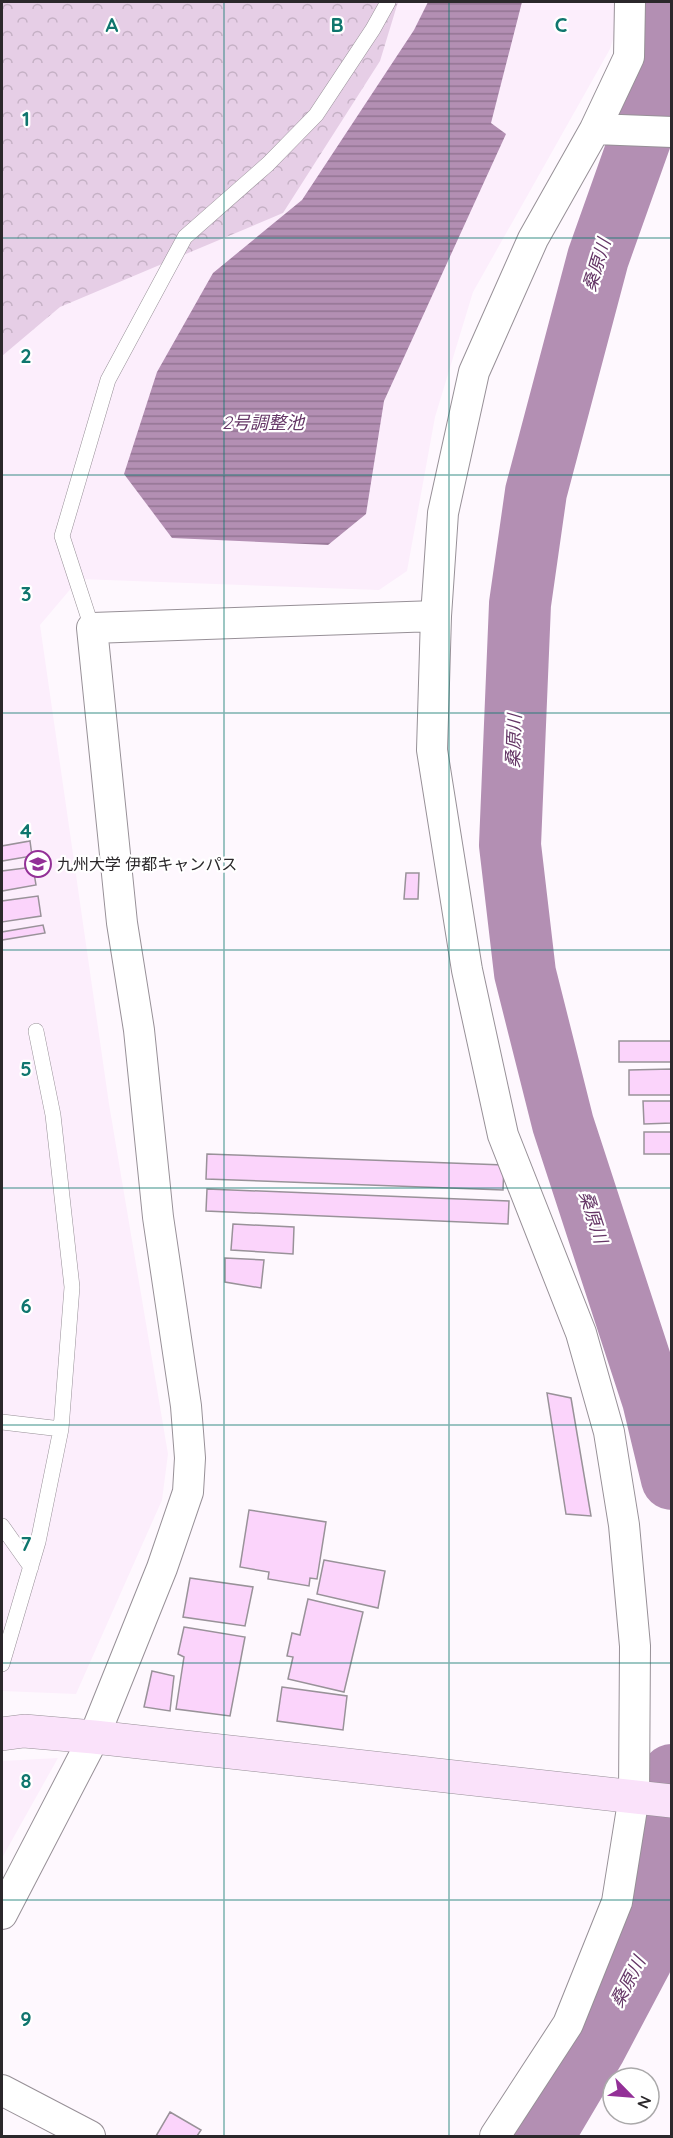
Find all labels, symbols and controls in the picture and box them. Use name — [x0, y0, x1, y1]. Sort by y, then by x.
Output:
text: A — [106, 12, 119, 37]
text: B — [330, 12, 344, 37]
text: C — [555, 12, 568, 37]
text: 1 — [22, 106, 30, 131]
water label: 桑原川 — [578, 234, 616, 294]
text: 2 — [20, 343, 32, 368]
water label: 2号調整池 — [222, 411, 306, 434]
text: 3 — [21, 581, 31, 606]
water label: 桑原川 — [501, 712, 526, 768]
text: 4 — [20, 818, 32, 843]
school or university icon: 九州大学 伊都キャンパス — [23, 849, 53, 879]
place label: 九州大学 伊都キャンパス — [57, 854, 237, 874]
text: 5 — [20, 1056, 32, 1081]
water label: 桑原川 — [574, 1188, 613, 1248]
text: 6 — [20, 1293, 32, 1318]
text: 7 — [21, 1531, 32, 1556]
text: 8 — [21, 1768, 32, 1793]
water label: 桑原川 — [605, 1951, 651, 2011]
text: 9 — [20, 2006, 32, 2031]
north arrow — [601, 2066, 661, 2126]
text: N — [633, 2093, 656, 2112]

